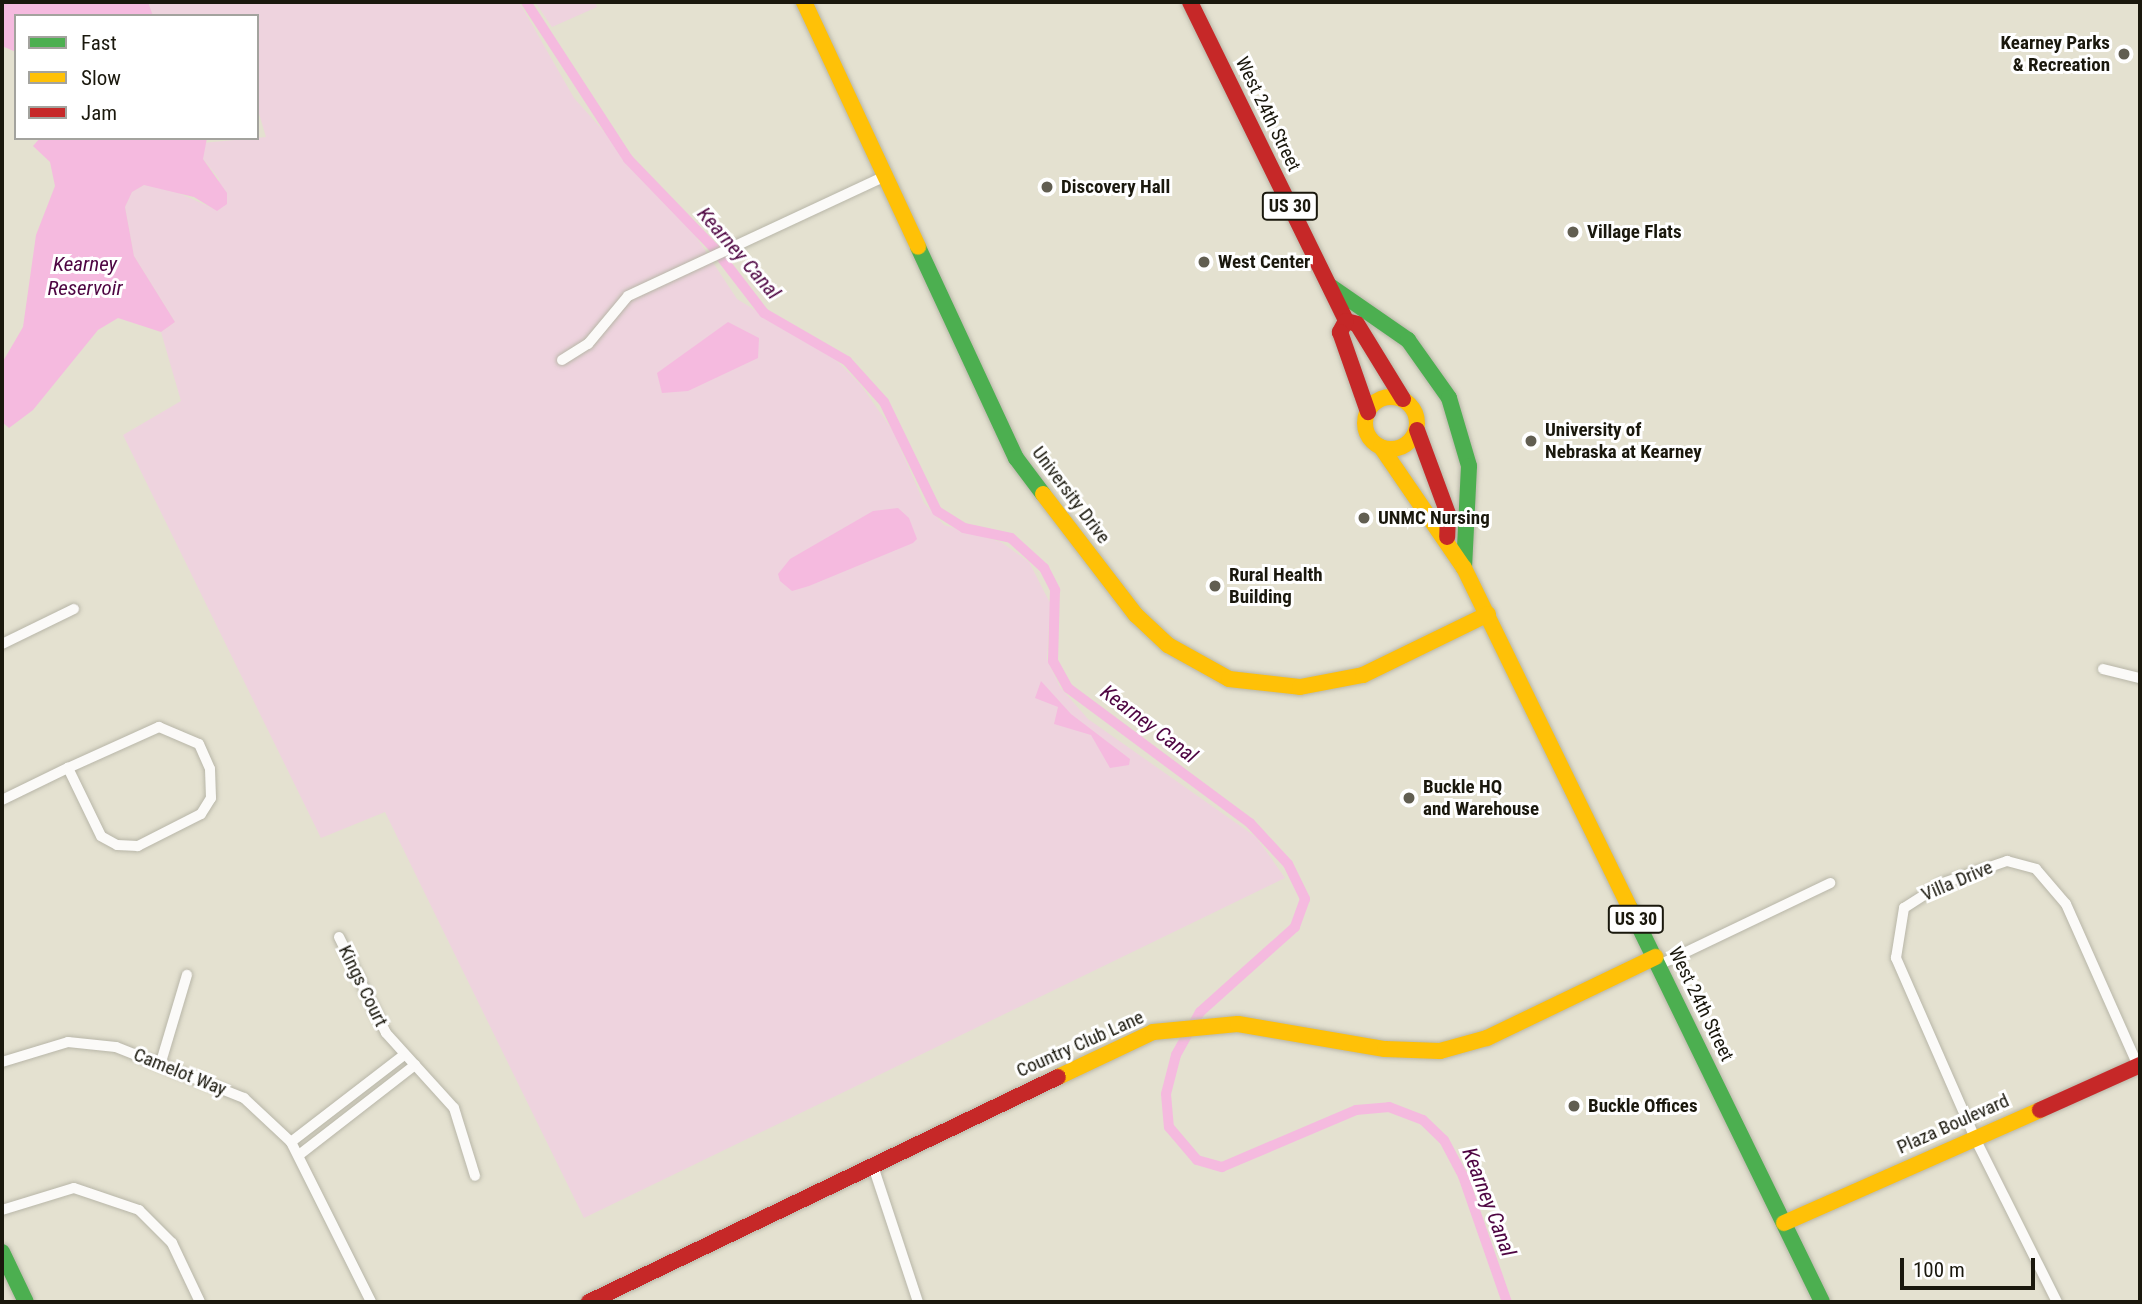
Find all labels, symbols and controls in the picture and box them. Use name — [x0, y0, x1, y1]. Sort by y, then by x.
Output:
legend — [14, 14, 259, 140]
text: Fast — [81, 31, 117, 55]
place label: Kearney Parks & Recreation — [2001, 32, 2110, 76]
marker: Kearney Parks & Recreation — [2116, 46, 2132, 62]
street label: West 24th Street — [1231, 53, 1305, 175]
text: Slow — [81, 66, 121, 90]
text: Jam — [81, 101, 117, 125]
place label: Discovery Hall — [1061, 176, 1170, 198]
marker: Discovery Hall — [1039, 179, 1055, 195]
road number: US 30 — [1260, 191, 1320, 220]
water label: Kearney Canal — [692, 202, 786, 304]
place label: Village Flats — [1587, 221, 1682, 243]
marker: Village Flats — [1565, 224, 1581, 240]
water label: Kearney Reservoir — [47, 251, 123, 301]
place label: West Center — [1218, 251, 1310, 273]
marker: West Center — [1196, 254, 1212, 270]
place label: University of Nebraska at Kearney — [1545, 419, 1702, 463]
marker: University of Nebraska at Kearney — [1523, 433, 1539, 449]
street label: University Drive — [1027, 442, 1115, 548]
place label: UNMC Nursing — [1378, 507, 1490, 529]
marker: UNMC Nursing — [1356, 510, 1372, 526]
place label: Rural Health Building — [1229, 564, 1323, 608]
marker: Rural Health Building — [1207, 578, 1223, 594]
water label: Kearney Canal — [1096, 679, 1202, 769]
place label: Buckle HQ and Warehouse — [1423, 776, 1539, 820]
marker: Buckle HQ and Warehouse — [1401, 790, 1417, 806]
street label: Villa Drive — [1918, 856, 1996, 906]
road number: US 30 — [1606, 904, 1666, 934]
street label: Kings Court — [334, 942, 392, 1030]
street label: West 24th Street — [1664, 943, 1738, 1065]
street label: Country Club Lane — [1013, 1006, 1147, 1082]
street label: Camelot Way — [130, 1043, 230, 1101]
street label: Plaza Boulevard — [1893, 1089, 2013, 1159]
place label: Buckle Offices — [1588, 1095, 1698, 1117]
marker: Buckle Offices — [1566, 1098, 1582, 1114]
water label: Kearney Canal — [1457, 1144, 1521, 1260]
scale bar — [1904, 1244, 2039, 1288]
text: 100 m — [1913, 1258, 1965, 1282]

